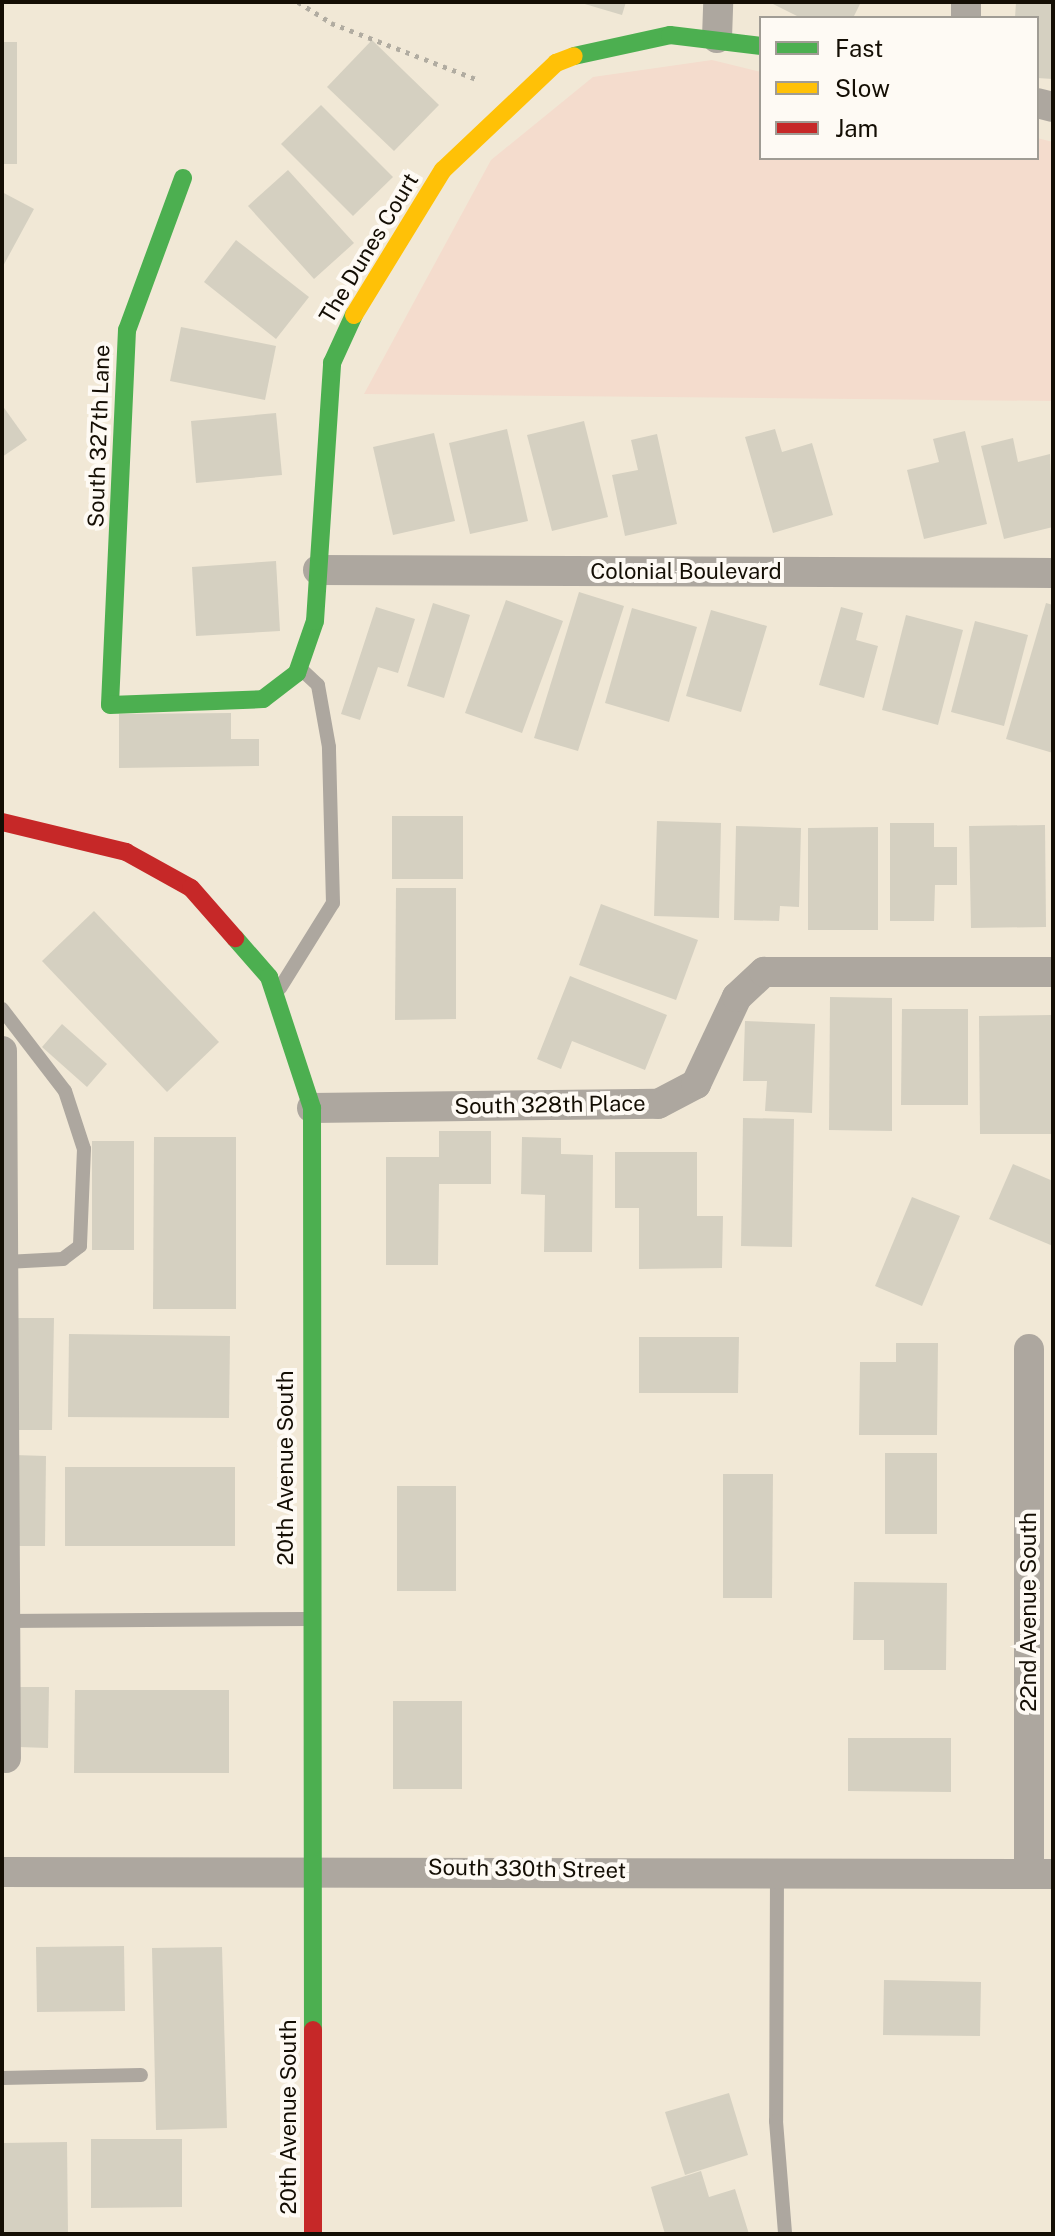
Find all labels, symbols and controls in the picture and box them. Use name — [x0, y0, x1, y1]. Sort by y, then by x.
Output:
legend — [759, 16, 1039, 160]
text: Fast — [835, 34, 883, 62]
text: Slow — [835, 74, 890, 102]
text: Jam — [835, 114, 878, 142]
street label: The Dunes Court — [314, 168, 424, 328]
street label: South 327th Lane — [83, 344, 115, 528]
street label: Colonial Boulevard — [590, 559, 782, 585]
street label: South 328th Place — [454, 1090, 646, 1120]
street label: 20th Avenue South — [273, 1370, 299, 1566]
street label: 22nd Avenue South — [1016, 1512, 1042, 1712]
street label: South 330th Street — [428, 1854, 626, 1884]
street label: 20th Avenue South — [276, 2019, 302, 2215]

